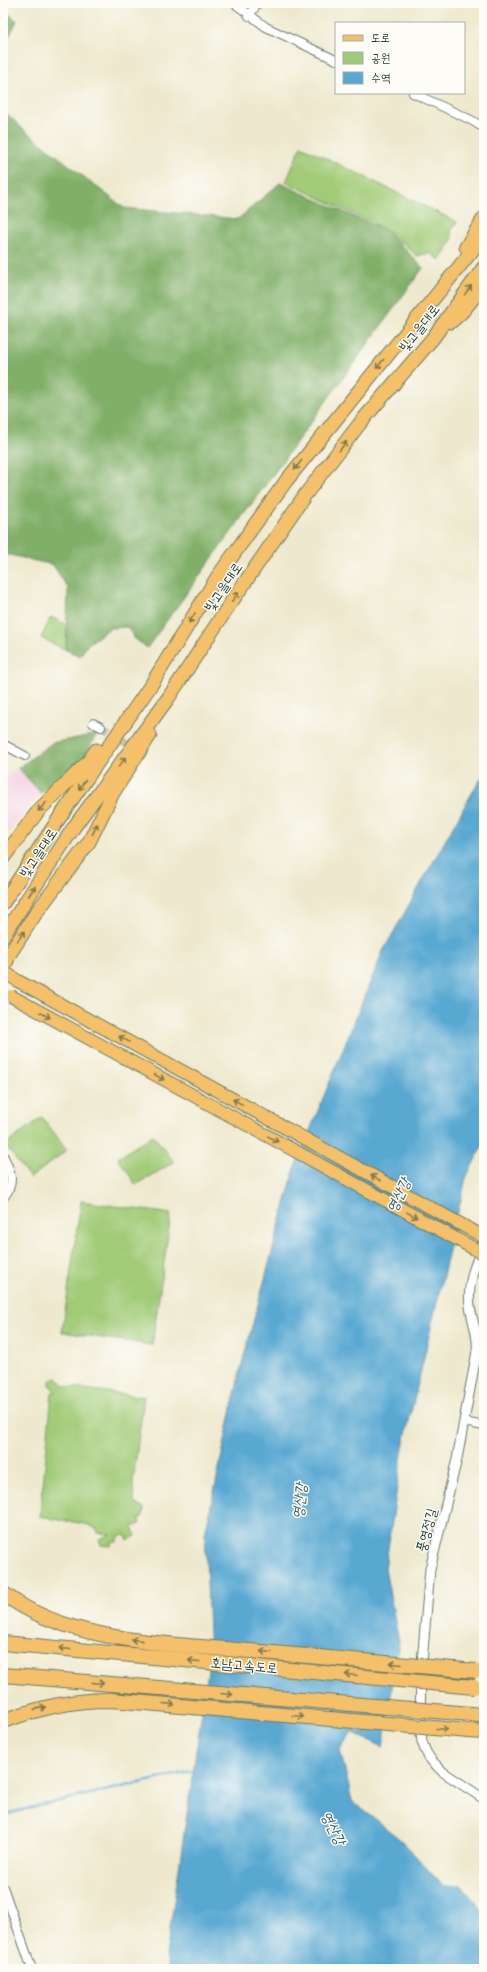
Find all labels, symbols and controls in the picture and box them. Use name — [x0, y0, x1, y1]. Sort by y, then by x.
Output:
legend — [335, 22, 465, 94]
text: 도로 — [371, 30, 390, 45]
text: 공원 — [371, 50, 390, 65]
text: 수역 — [371, 70, 391, 85]
one-way arrow — [464, 284, 472, 295]
street label: 빛고을대로 — [395, 300, 443, 356]
one-way arrow — [376, 359, 385, 369]
one-way arrow — [339, 440, 347, 451]
one-way arrow — [294, 460, 303, 471]
street label: 빛고을대로 — [200, 559, 246, 615]
one-way arrow — [231, 592, 239, 603]
one-way arrow — [188, 612, 196, 624]
one-way arrow — [118, 757, 126, 768]
one-way arrow — [78, 779, 86, 790]
one-way arrow — [37, 802, 46, 813]
street label: 빛고을대로 — [15, 824, 61, 882]
one-way arrow — [92, 824, 99, 836]
one-way arrow — [28, 886, 36, 897]
one-way arrow — [17, 931, 26, 942]
one-way arrow — [39, 1011, 51, 1019]
one-way arrow — [118, 1035, 130, 1043]
one-way arrow — [153, 1074, 165, 1081]
one-way arrow — [232, 1098, 244, 1105]
one-way arrow — [267, 1136, 279, 1144]
water label: 영산강 — [382, 1173, 415, 1215]
one-way arrow — [370, 1174, 382, 1181]
one-way arrow — [406, 1212, 418, 1219]
water label: 영산강 — [288, 1480, 311, 1520]
street label: 풍영정길 — [411, 1505, 441, 1554]
one-way arrow — [131, 1636, 144, 1643]
one-way arrow — [59, 1645, 72, 1652]
one-way arrow — [260, 1648, 273, 1656]
street label: 호남고속도로 — [210, 1653, 278, 1677]
one-way arrow — [188, 1657, 201, 1664]
one-way arrow — [390, 1660, 403, 1667]
one-way arrow — [345, 1672, 358, 1679]
one-way arrow — [91, 1679, 104, 1686]
one-way arrow — [220, 1690, 233, 1697]
one-way arrow — [162, 1700, 175, 1708]
one-way arrow — [33, 1704, 46, 1712]
one-way arrow — [291, 1712, 304, 1719]
one-way arrow — [435, 1725, 448, 1732]
water label: 영산강 — [317, 1808, 352, 1850]

